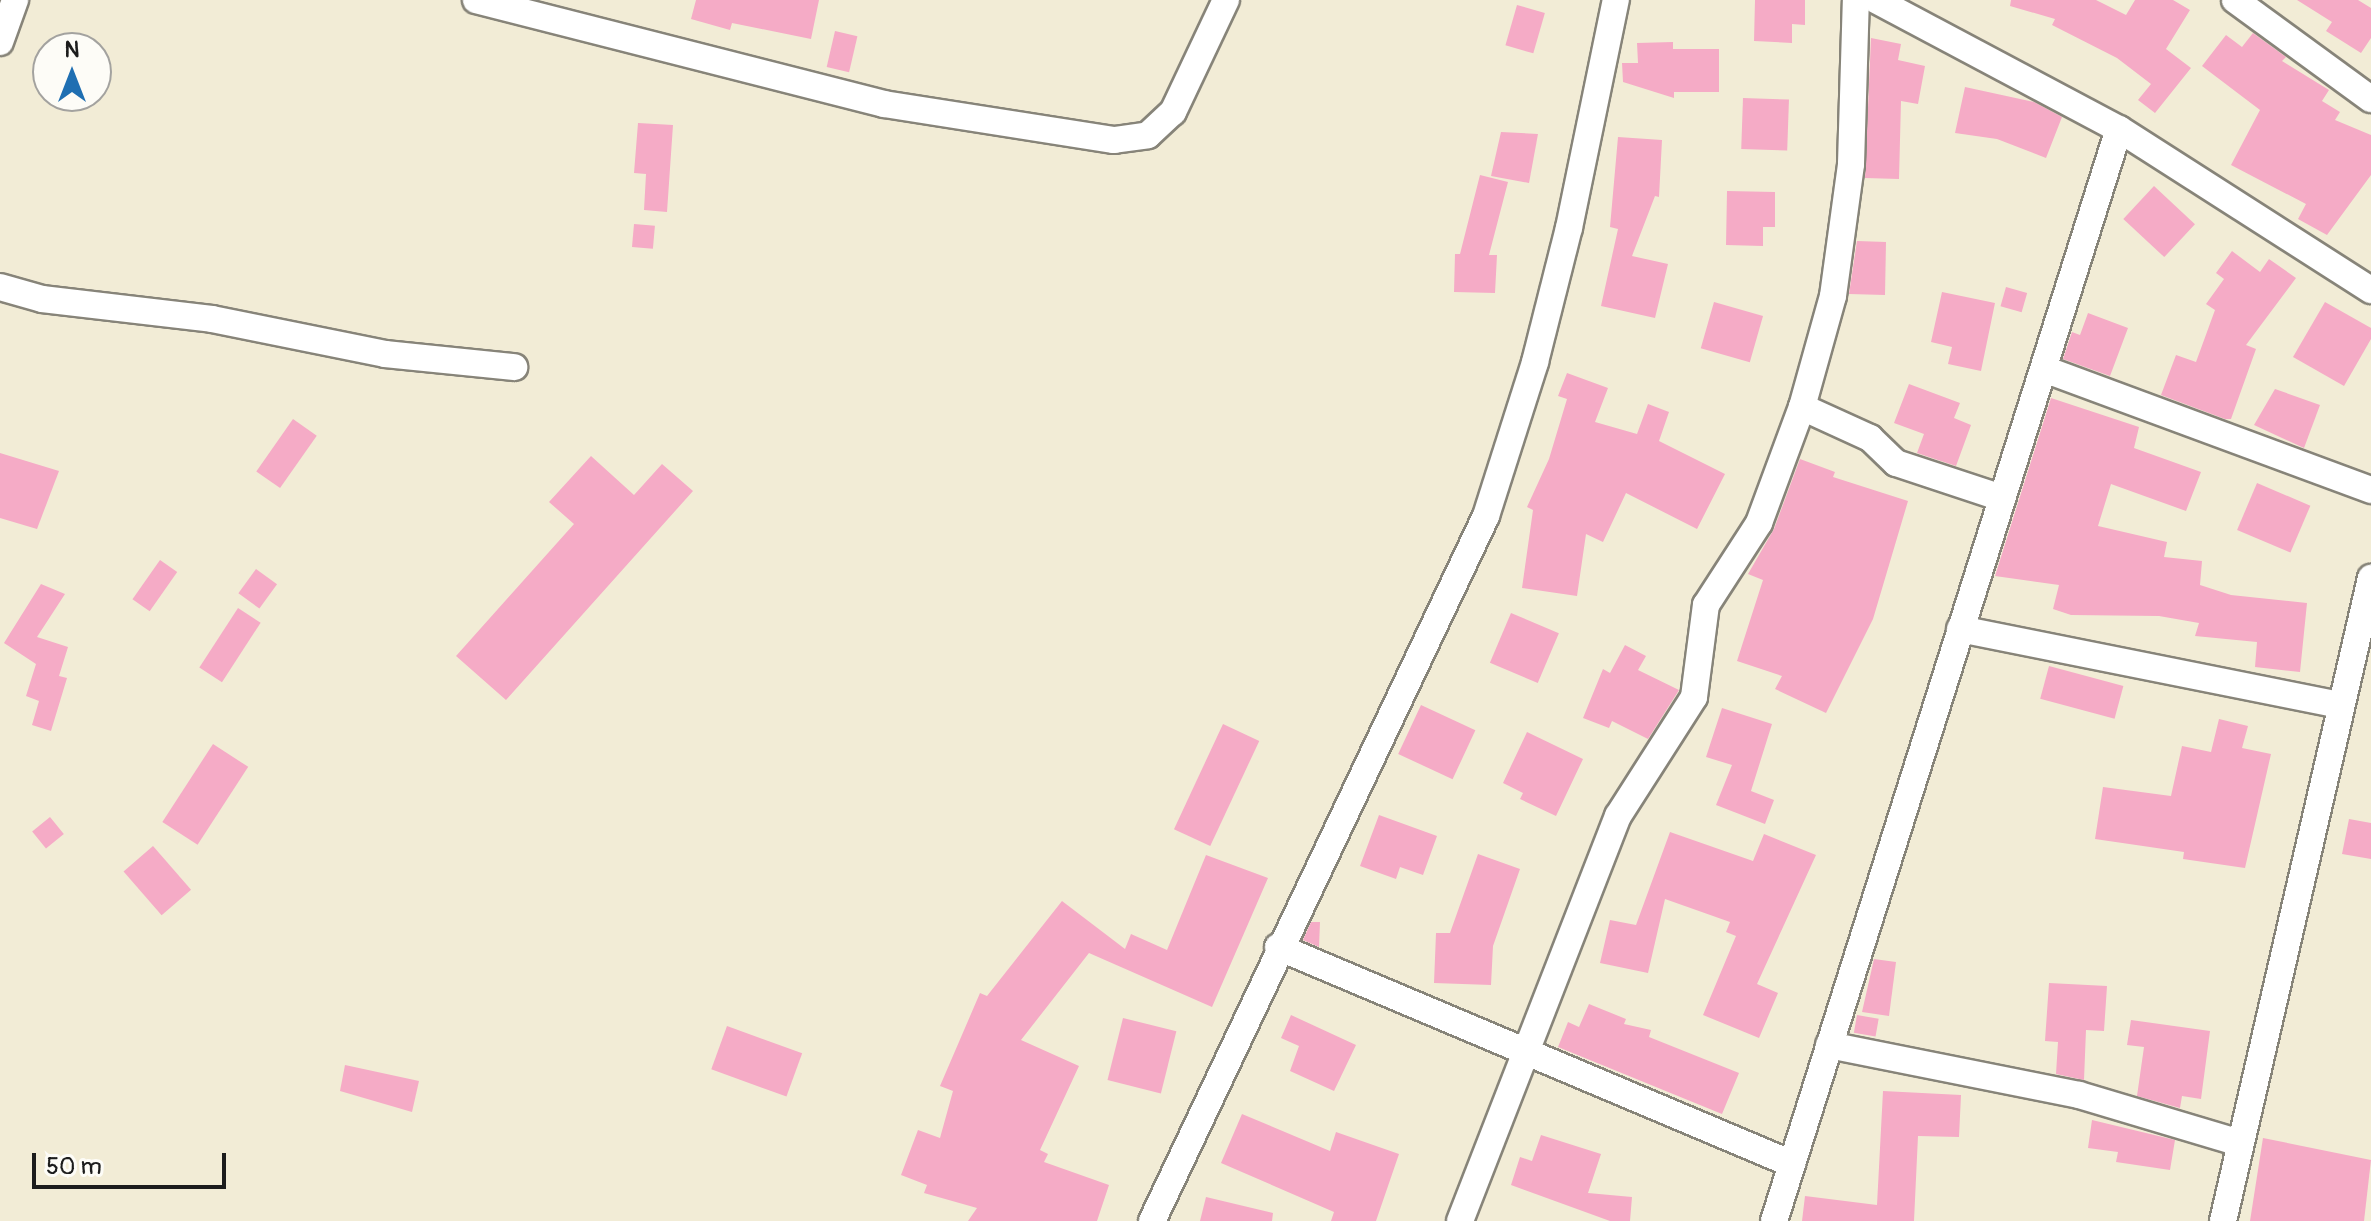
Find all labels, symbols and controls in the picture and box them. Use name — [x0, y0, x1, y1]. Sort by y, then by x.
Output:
north arrow — [32, 32, 112, 112]
text: N — [65, 36, 79, 64]
scale bar — [36, 1137, 230, 1187]
text: 50 m — [46, 1152, 102, 1181]

